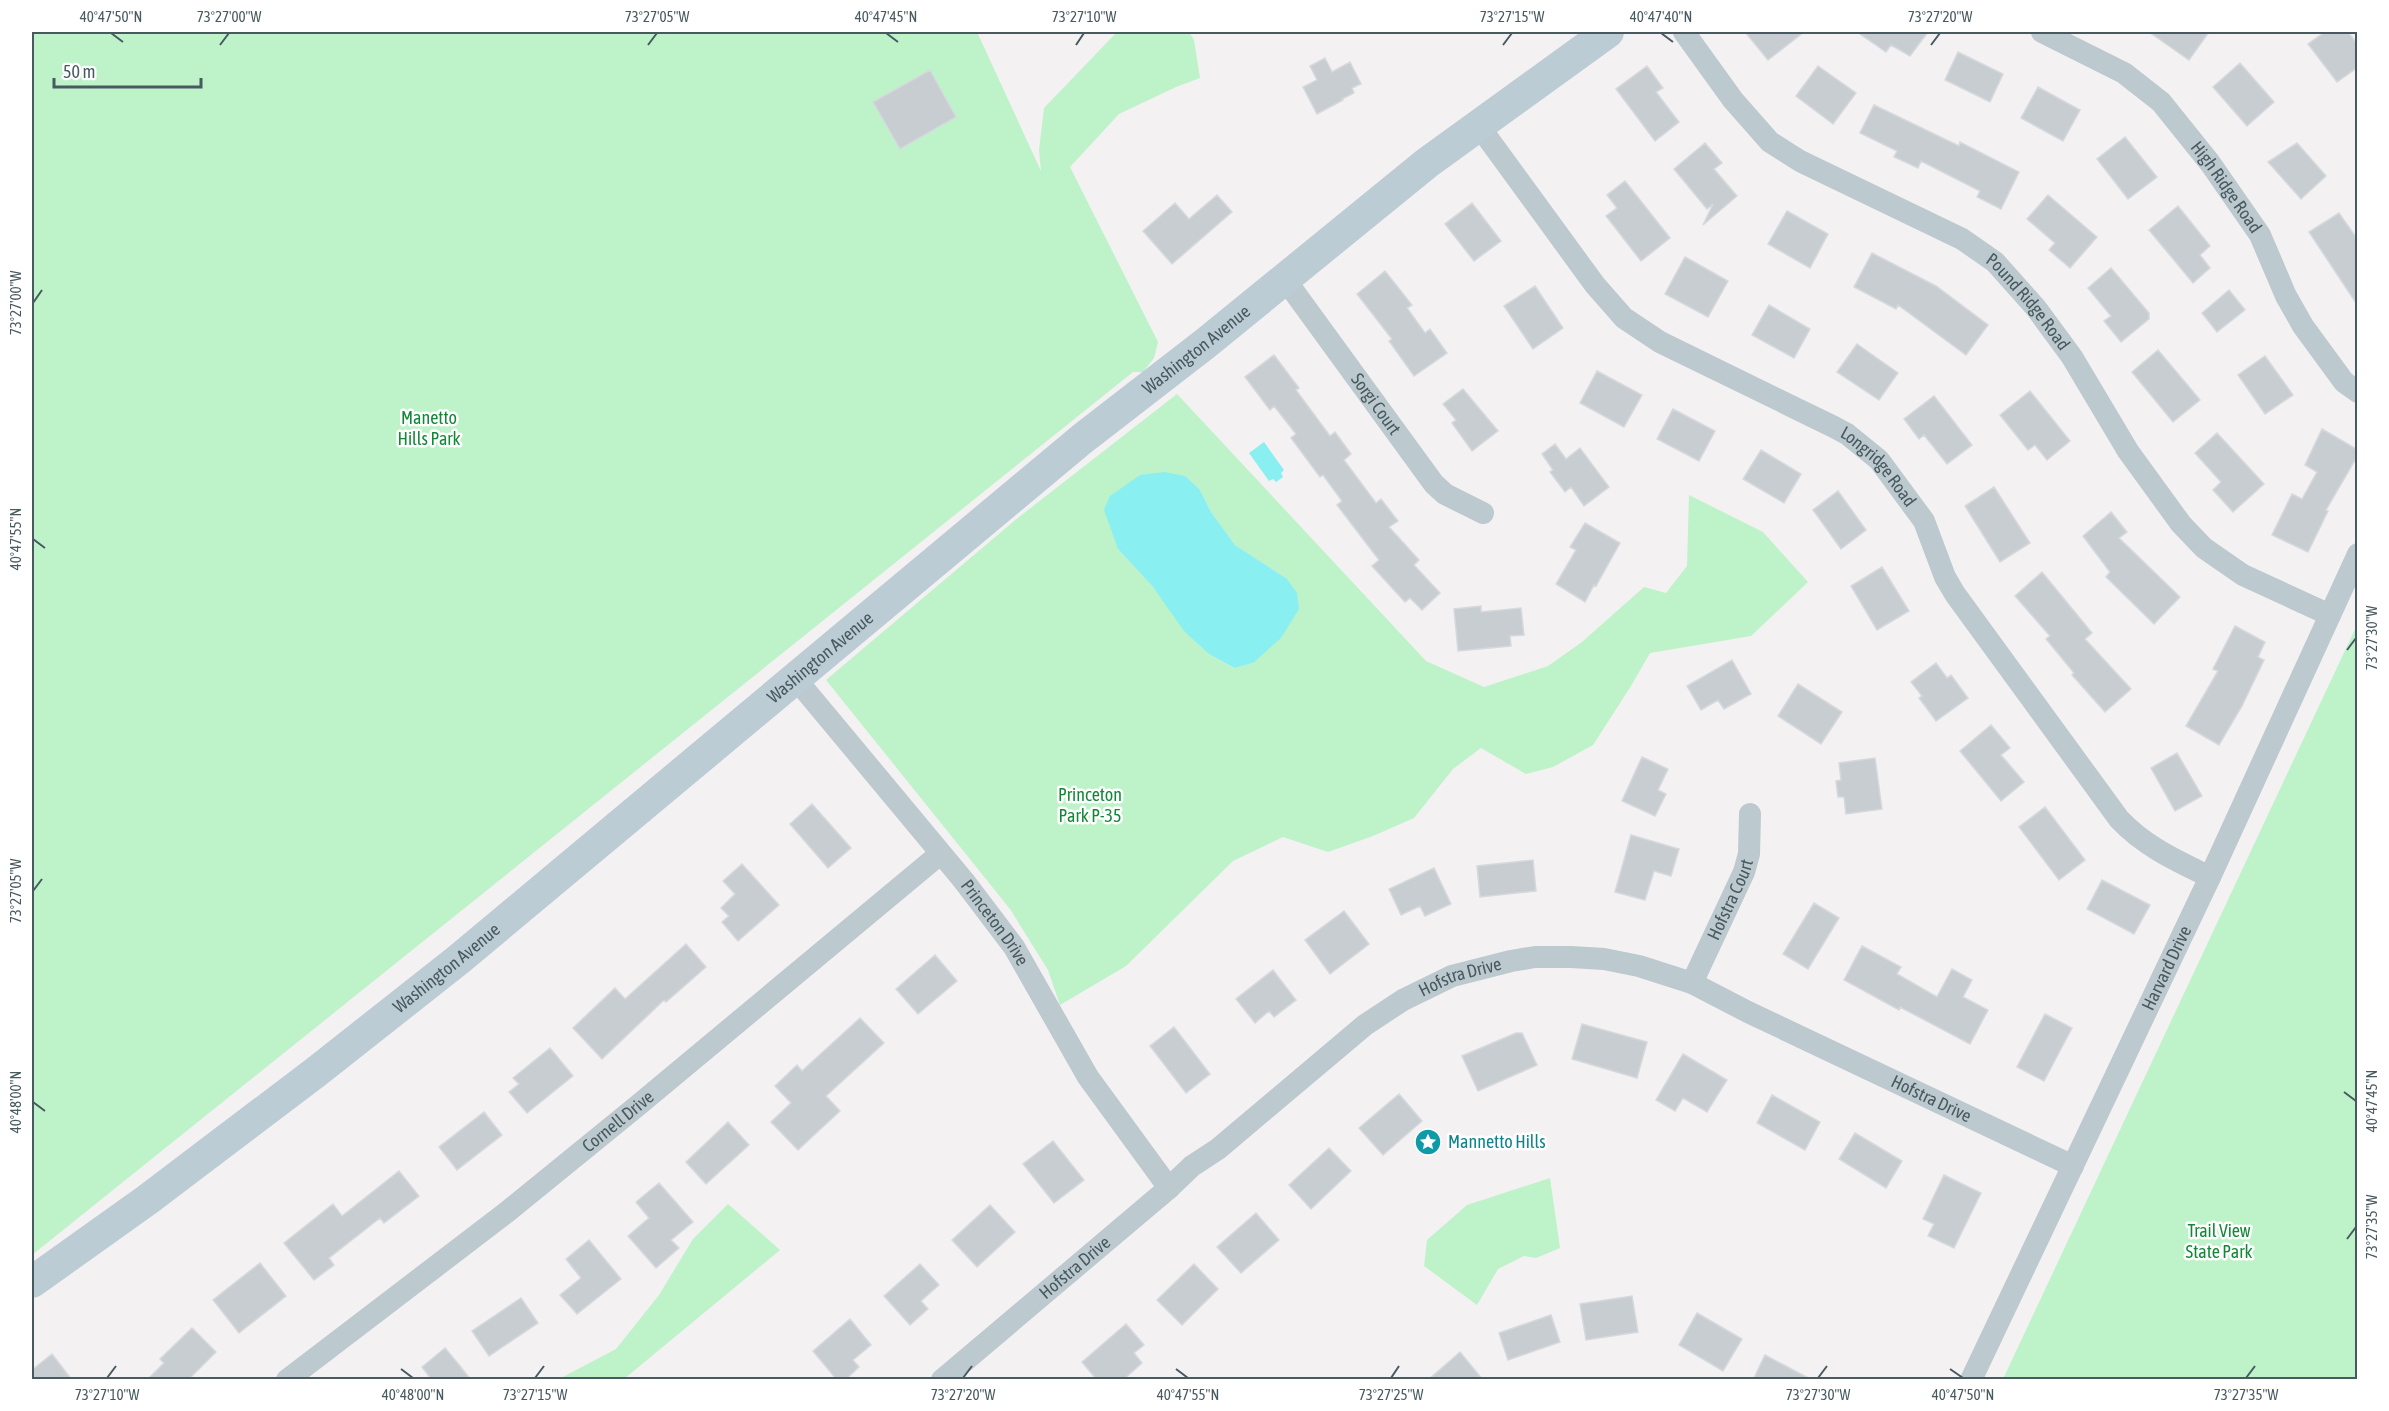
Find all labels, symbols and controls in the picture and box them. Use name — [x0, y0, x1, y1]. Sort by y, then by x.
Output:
text: 40°47'50"N — [80, 8, 142, 25]
text: 73°27'00"W — [197, 8, 261, 25]
text: 73°27'05"W — [625, 8, 689, 25]
text: 40°47'45"N — [855, 8, 917, 25]
text: 73°27'10"W — [1052, 8, 1116, 25]
text: 73°27'15"W — [1480, 8, 1544, 25]
text: 40°47'40"N — [1630, 8, 1692, 25]
text: 73°27'20"W — [1908, 8, 1972, 25]
scale bar — [54, 51, 201, 89]
text: 50 m — [63, 61, 95, 82]
street label: High Ridge Road — [2187, 137, 2266, 237]
street label: Pound Ridge Road — [1983, 248, 2074, 354]
text: 73°27'00"W — [7, 271, 24, 335]
street label: Washington Avenue — [1138, 301, 1254, 398]
street label: Sorgi Court — [1347, 369, 1406, 439]
park label: Manetto Hills Park — [397, 407, 461, 449]
street label: Longridge Road — [1837, 422, 1921, 511]
text: 40°47'55"N — [7, 508, 24, 570]
text: 73°27'30"W — [2363, 606, 2380, 670]
street label: Washington Avenue — [763, 607, 877, 707]
park label: Princeton Park P-35 — [1058, 784, 1122, 826]
street label: Hofstra Court — [1703, 857, 1757, 943]
text: 73°27'05"W — [7, 859, 24, 923]
street label: Princeton Drive — [957, 875, 1033, 969]
street label: Washington Avenue — [389, 919, 504, 1017]
street label: Harvard Drive — [2137, 922, 2195, 1014]
street label: Hofstra Drive — [1415, 953, 1503, 1001]
street label: Hofstra Drive — [1888, 1070, 1975, 1126]
text: 40°47'45"N — [2363, 1070, 2380, 1132]
text: 40°48'00"N — [7, 1071, 24, 1133]
street label: Cornell Drive — [578, 1086, 658, 1156]
place icon: Mannetto Hills — [1413, 1127, 1443, 1157]
place label: Mannetto Hills — [1448, 1131, 1546, 1152]
text: 73°27'35"W — [2363, 1195, 2380, 1259]
park label: Trail View State Park — [2186, 1220, 2252, 1262]
street label: Hofstra Drive — [1035, 1231, 1114, 1303]
text: 73°27'10"W — [75, 1386, 139, 1403]
text: 40°48'00"N — [382, 1386, 444, 1403]
text: 73°27'15"W — [503, 1386, 567, 1403]
text: 73°27'20"W — [931, 1386, 995, 1403]
text: 40°47'55"N — [1157, 1386, 1219, 1403]
text: 73°27'25"W — [1359, 1386, 1423, 1403]
text: 73°27'30"W — [1786, 1386, 1850, 1403]
text: 40°47'50"N — [1932, 1386, 1994, 1403]
text: 73°27'35"W — [2214, 1386, 2278, 1403]

